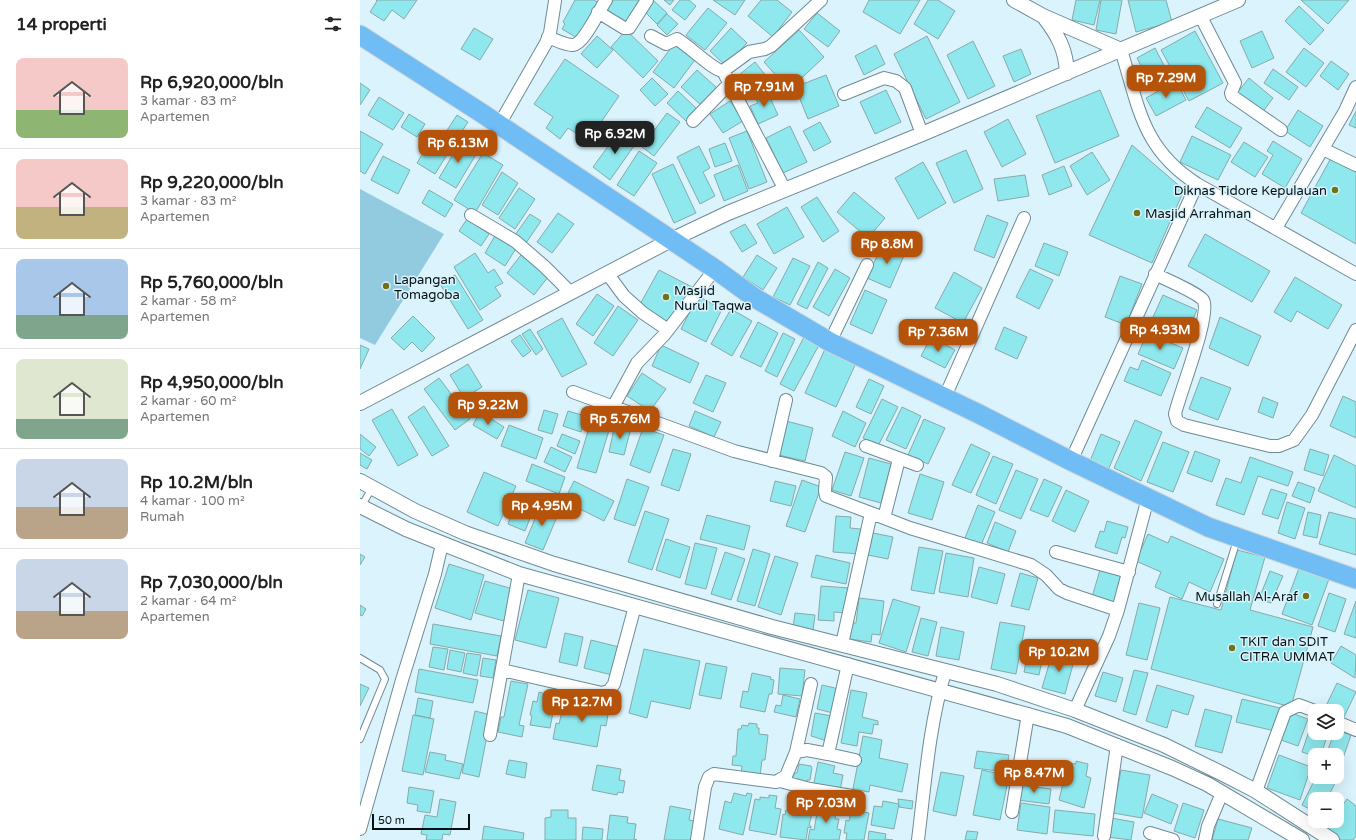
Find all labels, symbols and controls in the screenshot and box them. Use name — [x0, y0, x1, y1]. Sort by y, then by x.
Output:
icon: filters — [322, 13, 344, 35]
text: 14 properti — [16, 14, 107, 35]
pin: Rp 7.29M — [1125, 65, 1207, 99]
text: Rp 7.29M — [1136, 70, 1196, 86]
text: Rp 6,920,000/bln — [140, 72, 284, 93]
icon: home — [48, 74, 96, 122]
pin: Rp 7.91M — [723, 74, 805, 108]
text: Rp 7.91M — [734, 79, 794, 95]
text: 3 kamar · 83 m² — [140, 93, 237, 109]
text: Apartemen — [140, 109, 210, 125]
pin: Rp 6.92M — [574, 121, 656, 155]
text: Rp 6.92M — [584, 126, 646, 142]
pin: Rp 6.13M — [417, 130, 499, 164]
text: Rp 6.13M — [427, 135, 489, 151]
text: Rp 9,220,000/bln — [140, 172, 284, 193]
icon: home — [48, 175, 96, 223]
place label: Diknas Tidore Kepulauan — [1174, 183, 1327, 199]
marker: Diknas Tidore Kepulauan — [1330, 185, 1340, 195]
text: 3 kamar · 83 m² — [140, 193, 237, 209]
place label: Masjid Arrahman — [1145, 206, 1251, 222]
marker: Masjid Arrahman — [1132, 208, 1142, 218]
text: Apartemen — [140, 209, 210, 225]
pin: Rp 8.8M — [850, 231, 924, 265]
text: Rp 8.8M — [860, 236, 914, 252]
text: Rp 5,760,000/bln — [140, 272, 283, 293]
place label: Lapangan Tomagoba — [394, 272, 460, 303]
icon: home — [48, 275, 96, 323]
marker: Lapangan Tomagoba — [381, 281, 391, 291]
place label: Masjid Nurul Taqwa — [674, 283, 752, 314]
marker: Masjid Nurul Taqwa — [661, 292, 671, 302]
text: 2 kamar · 58 m² — [140, 293, 237, 309]
text: Apartemen — [140, 309, 210, 325]
pin: Rp 4.93M — [1119, 317, 1201, 351]
pin: Rp 7.36M — [897, 319, 979, 353]
text: Rp 4.93M — [1129, 322, 1191, 338]
text: Rp 7.36M — [908, 324, 968, 340]
text: Rp 4,950,000/bln — [140, 372, 284, 393]
icon: home — [48, 375, 96, 423]
pin: Rp 9.22M — [447, 392, 529, 426]
text: 2 kamar · 60 m² — [140, 393, 237, 409]
text: Rp 9.22M — [457, 397, 519, 413]
pin: Rp 5.76M — [579, 406, 661, 440]
text: Apartemen — [140, 409, 210, 425]
text: Rp 5.76M — [589, 411, 651, 427]
text: Rp 10.2M/bln — [140, 472, 253, 493]
icon: home — [48, 475, 96, 523]
text: 4 kamar · 100 m² — [140, 493, 245, 509]
pin: Rp 4.95M — [501, 493, 583, 527]
text: Rp 4.95M — [511, 498, 573, 514]
text: Rumah — [140, 509, 184, 525]
text: Rp 7,030,000/bln — [140, 572, 283, 593]
icon: home — [48, 575, 96, 623]
place label: Musallah Al-Araf — [1195, 589, 1298, 605]
marker: Musallah Al-Araf — [1301, 591, 1311, 601]
text: 2 kamar · 64 m² — [140, 593, 237, 609]
text: Apartemen — [140, 609, 210, 625]
place label: TKIT dan SDIT CITRA UMMAT — [1240, 634, 1335, 665]
pin: Rp 10.2M — [1018, 639, 1100, 673]
marker: TKIT dan SDIT CITRA UMMAT — [1227, 643, 1237, 653]
text: Rp 10.2M — [1028, 644, 1090, 660]
pin: Rp 12.7M — [541, 689, 623, 723]
text: Rp 12.7M — [551, 694, 613, 710]
map controls — [1308, 704, 1344, 828]
button: layers — [1308, 704, 1344, 740]
button: + — [1308, 748, 1344, 784]
pin: Rp 8.47M — [993, 760, 1075, 794]
text: Rp 8.47M — [1003, 765, 1065, 781]
pin: Rp 7.03M — [785, 790, 867, 824]
button: − — [1308, 792, 1344, 828]
text: Rp 7.03M — [796, 795, 856, 811]
scale bar — [372, 812, 470, 831]
text: 50 m — [378, 814, 405, 827]

